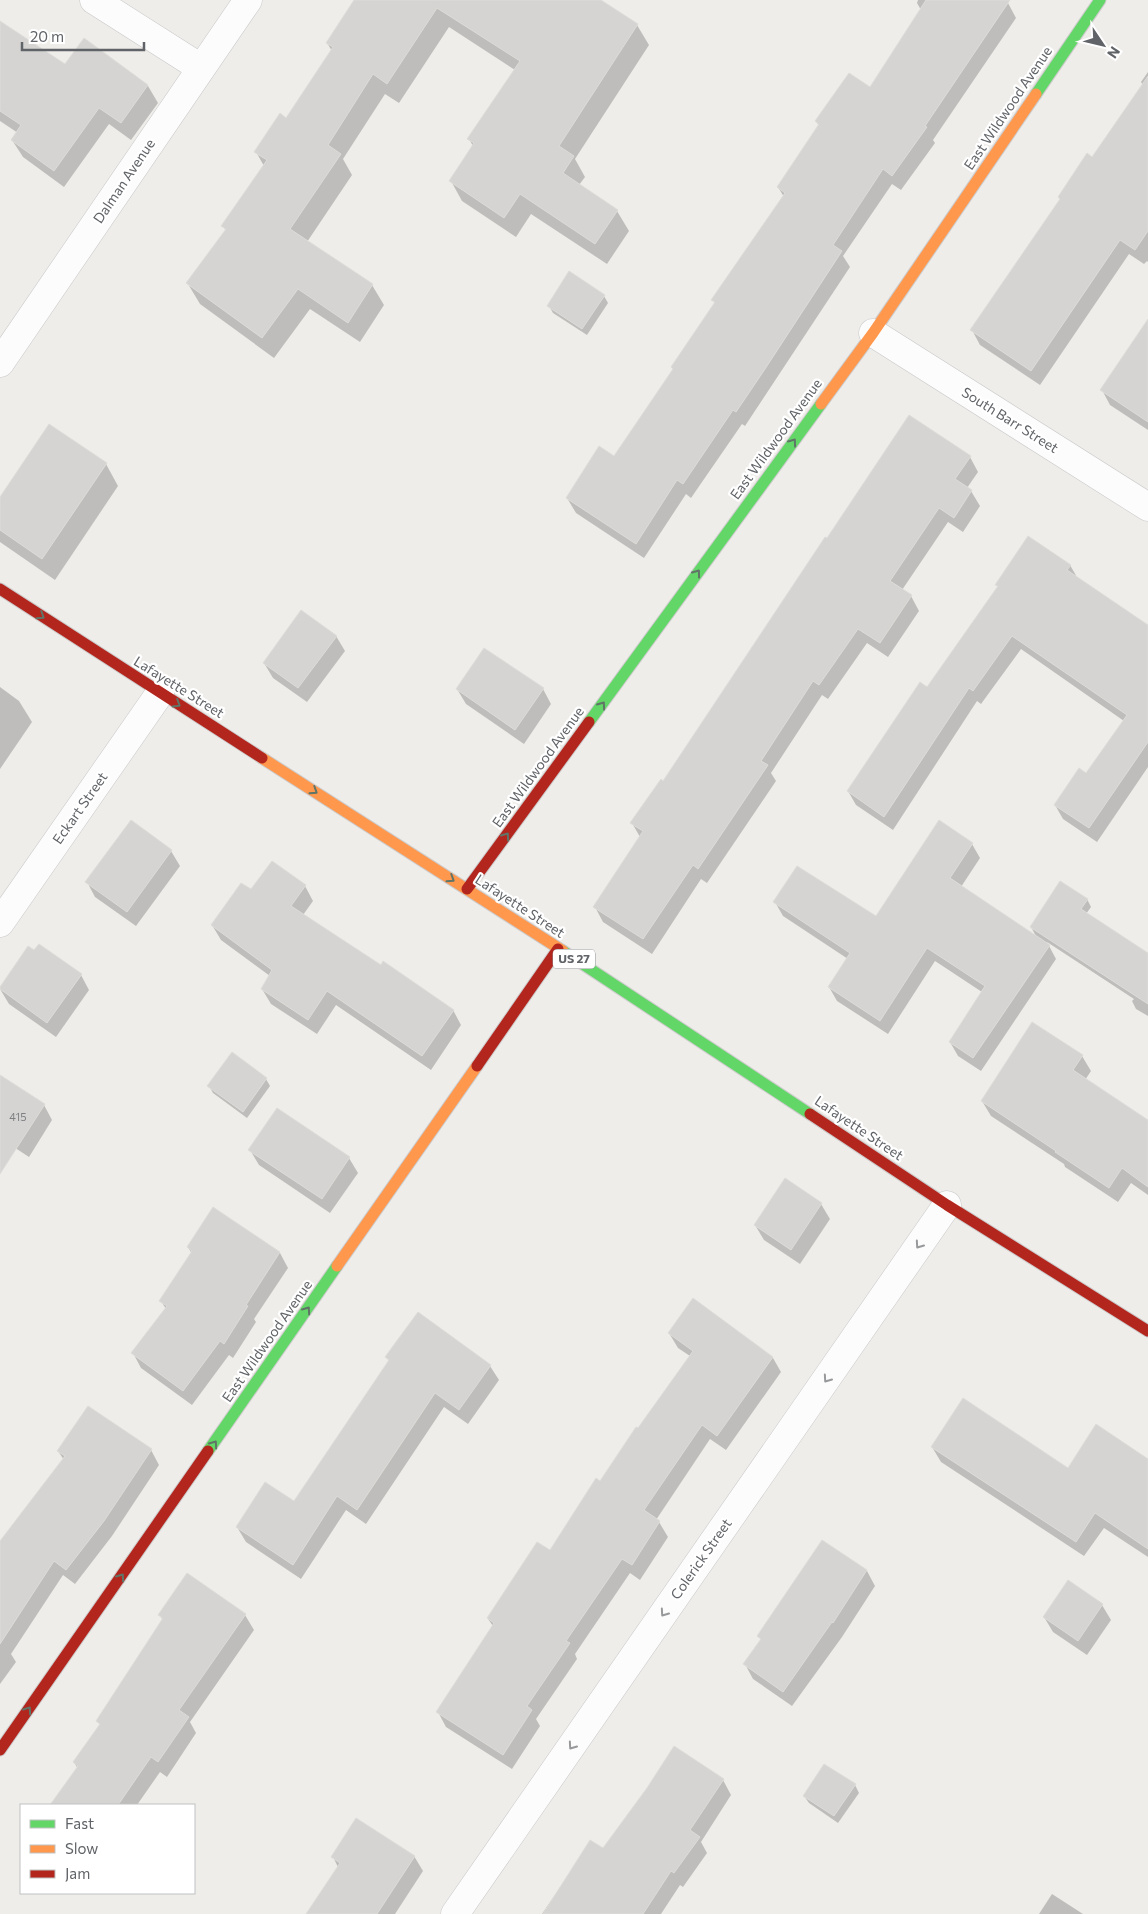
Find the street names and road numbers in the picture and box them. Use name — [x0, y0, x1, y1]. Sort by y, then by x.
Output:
street label: East Wildwood Avenue — [960, 43, 1055, 173]
street label: Dalman Avenue — [89, 135, 158, 226]
street label: East Wildwood Avenue — [726, 375, 825, 502]
street label: South Barr Street — [959, 383, 1062, 456]
street label: Lafayette Street — [131, 652, 228, 721]
street label: East Wildwood Avenue — [488, 703, 587, 830]
street label: Eckart Street — [49, 768, 111, 847]
street label: Lafayette Street — [472, 870, 568, 941]
road number: US 27 — [553, 950, 595, 969]
street label: Lafayette Street — [812, 1092, 907, 1164]
street label: East Wildwood Avenue — [218, 1276, 315, 1405]
street label: Colerick Street — [666, 1515, 735, 1602]

